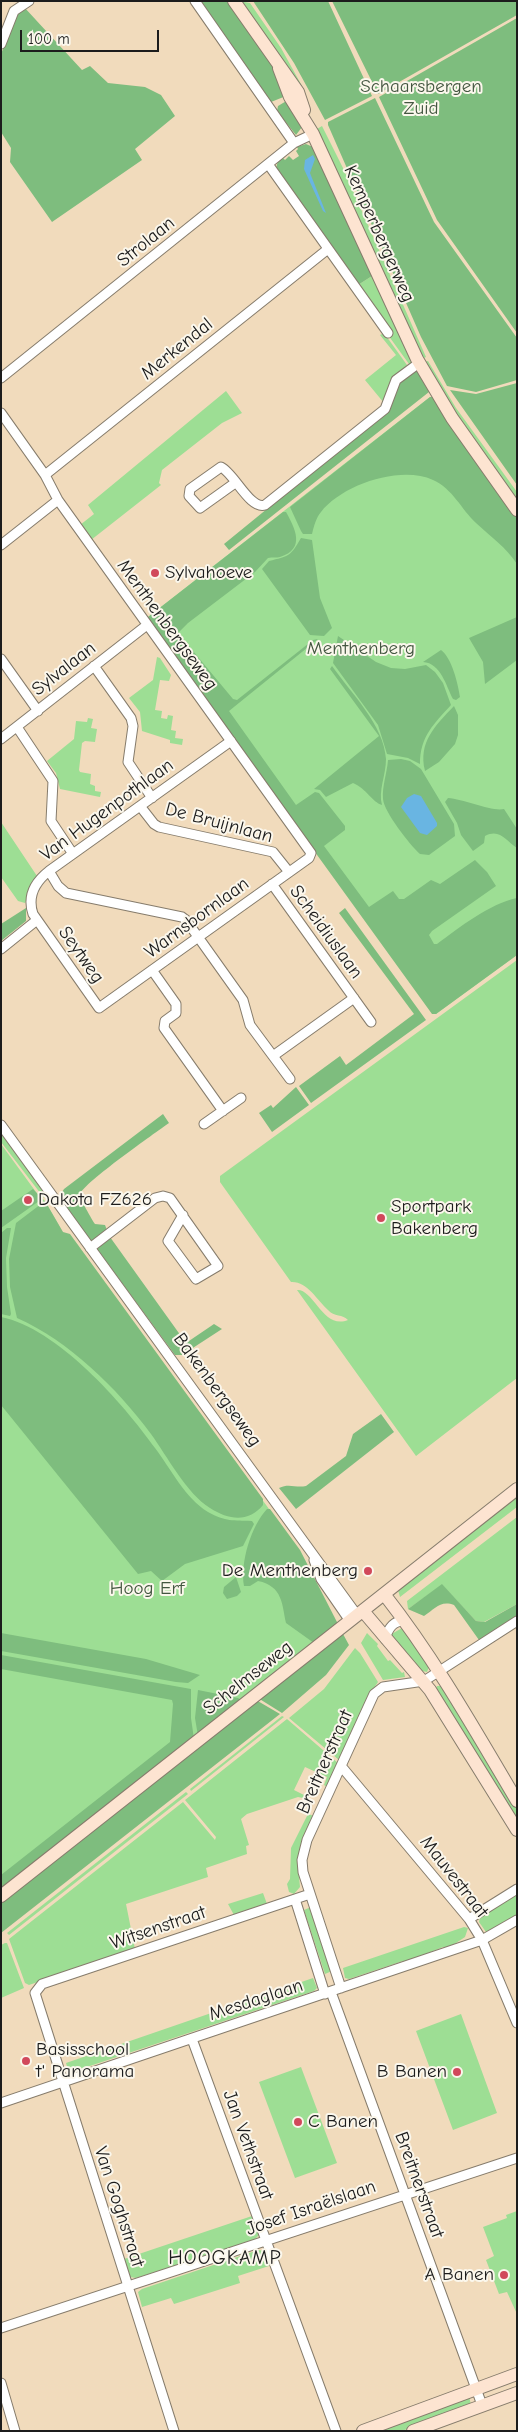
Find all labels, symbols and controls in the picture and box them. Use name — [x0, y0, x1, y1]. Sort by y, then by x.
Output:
scale bar — [22, 20, 161, 52]
text: 100 m — [28, 30, 70, 48]
park label: Schaarsbergen Zuid — [360, 76, 482, 120]
street label: Kemperbergerweg — [339, 162, 419, 306]
street label: Strolaan — [113, 212, 179, 272]
street label: Merkendal — [136, 313, 218, 385]
street label: Menthenbergseweg — [112, 555, 222, 695]
place label: Sylvahoeve — [165, 562, 252, 584]
marker: Sylvahoeve — [149, 567, 161, 579]
street label: Sylvalaan — [28, 637, 100, 701]
park label: Menthenberg — [307, 638, 415, 660]
street label: Van Hugenpothlaan — [36, 754, 178, 866]
street label: De Bruijnlaan — [163, 798, 275, 848]
street label: Warnsbornlaan — [140, 872, 254, 964]
street label: Scheidiuslaan — [284, 881, 368, 983]
street label: Seytweg — [53, 922, 109, 988]
place label: Dakota FZ626 — [38, 1189, 152, 1211]
marker: Dakota FZ626 — [22, 1194, 34, 1206]
place label: Sportpark Bakenberg — [391, 1196, 478, 1240]
marker: Sportpark Bakenberg — [375, 1212, 387, 1224]
street label: Bakenbergseweg — [168, 1329, 266, 1451]
place label: De Menthenberg — [222, 1560, 358, 1582]
marker: De Menthenberg — [362, 1565, 374, 1577]
park label: Hoog Erf — [110, 1578, 184, 1600]
street label: Schelmseweg — [199, 1636, 297, 1720]
street label: Breitnerstraat — [292, 1706, 358, 1818]
street label: Mauvestraat — [415, 1831, 493, 1923]
street label: Witsenstraat — [107, 1901, 209, 1955]
street label: Mesdaglaan — [206, 1974, 306, 2026]
place label: Basisschool t' Panorama — [36, 2039, 134, 2083]
marker: Basisschool t' Panorama — [20, 2055, 32, 2067]
place label: B Banen — [377, 2061, 447, 2083]
marker: B Banen — [451, 2066, 463, 2078]
street label: Jan Vethstraat — [218, 2087, 278, 2203]
place label: C Banen — [308, 2111, 378, 2133]
marker: C Banen — [292, 2116, 304, 2128]
street label: Breitnerstraat — [389, 2129, 449, 2241]
street label: Van Goghstraat — [89, 2144, 149, 2270]
street label: Josef Israëlslaan — [243, 2175, 379, 2241]
district label: HOOGKAMP — [167, 2246, 283, 2270]
place label: A Banen — [424, 2264, 494, 2286]
marker: A Banen — [498, 2269, 510, 2281]

